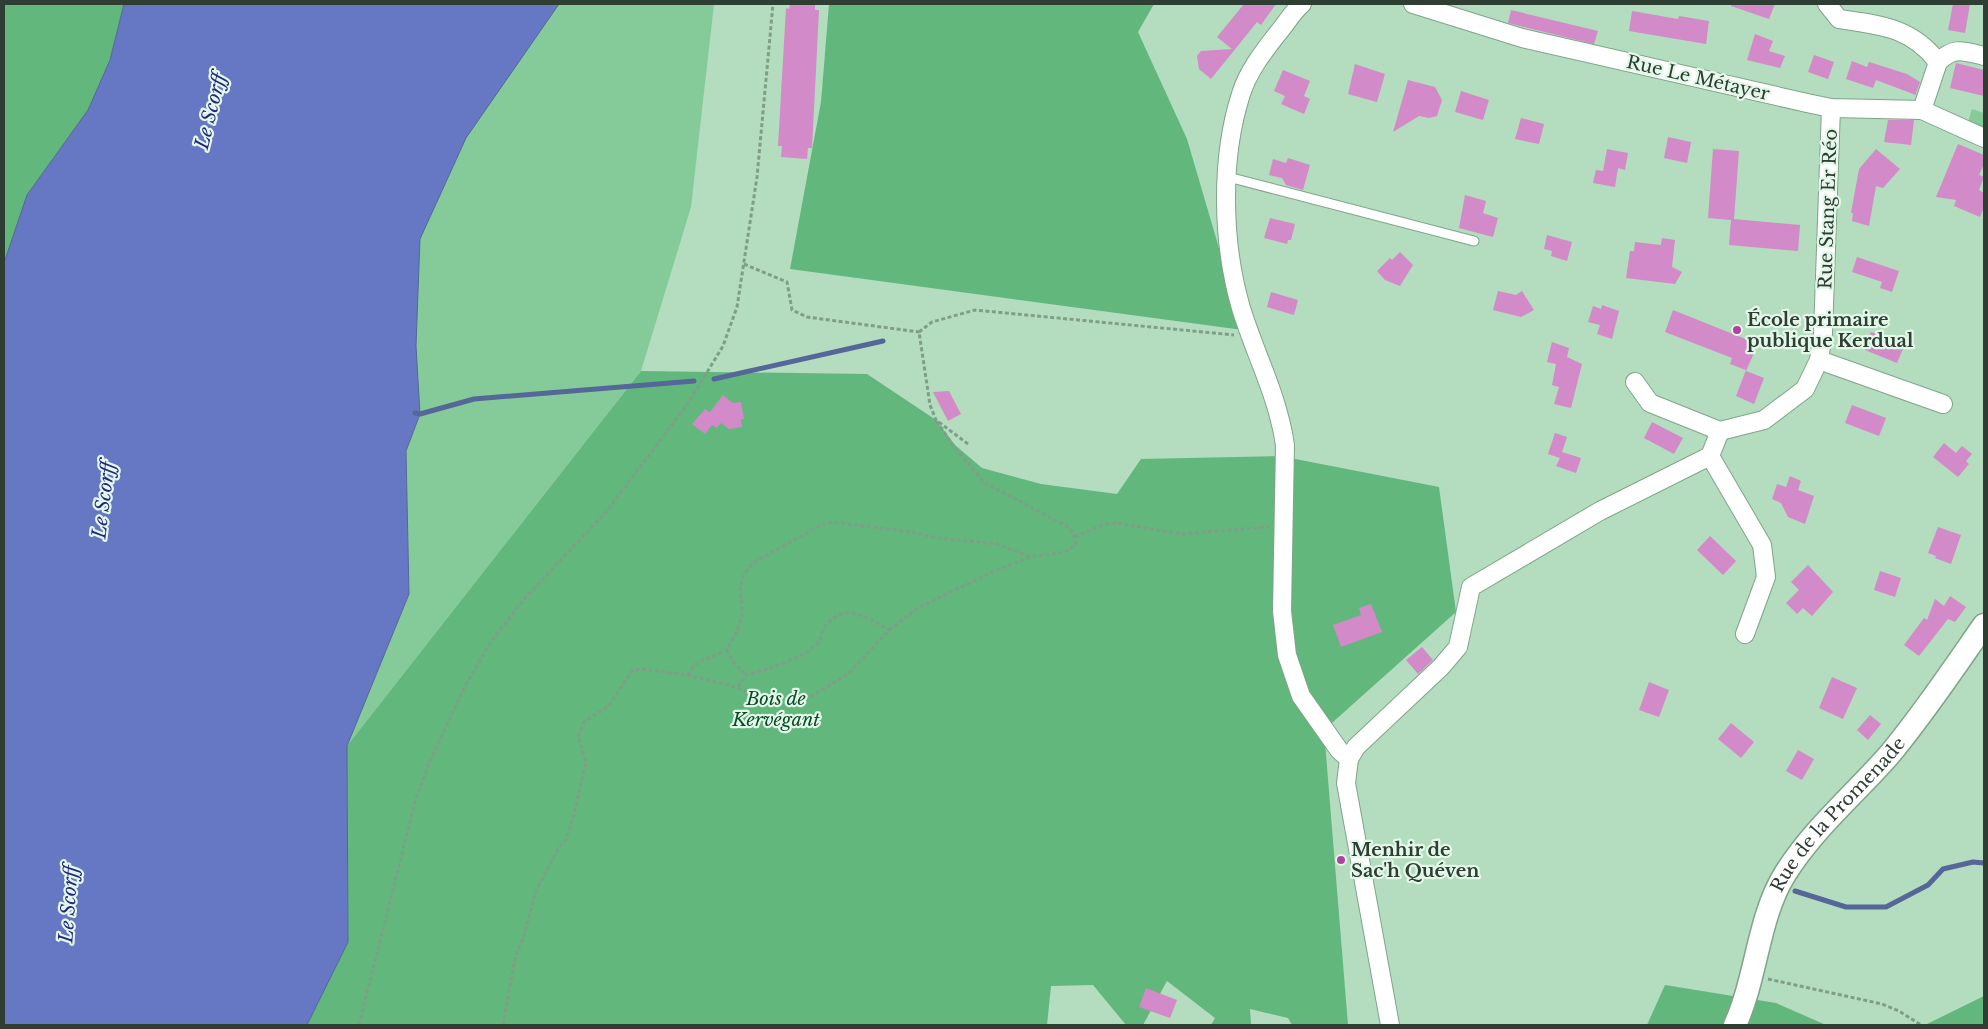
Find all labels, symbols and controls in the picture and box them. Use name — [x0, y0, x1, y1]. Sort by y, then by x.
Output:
street label: Rue Le Métayer — [1624, 51, 1772, 105]
water label: Le Scorff — [190, 67, 232, 153]
street label: Rue Stang Er Réo — [1814, 128, 1842, 290]
place label: École primaire publique Kerdual — [1747, 308, 1914, 352]
marker: École primaire publique Kerdual — [1731, 324, 1743, 336]
water label: Le Scorff — [87, 456, 120, 541]
park label: Bois de Kervégant — [731, 688, 820, 731]
street label: Rue de la Promenade — [1766, 733, 1910, 896]
place label: Menhir de Sac'h Quéven — [1351, 839, 1479, 882]
marker: Menhir de Sac'h Quéven — [1335, 854, 1347, 866]
water label: Le Scorff — [54, 861, 83, 945]

